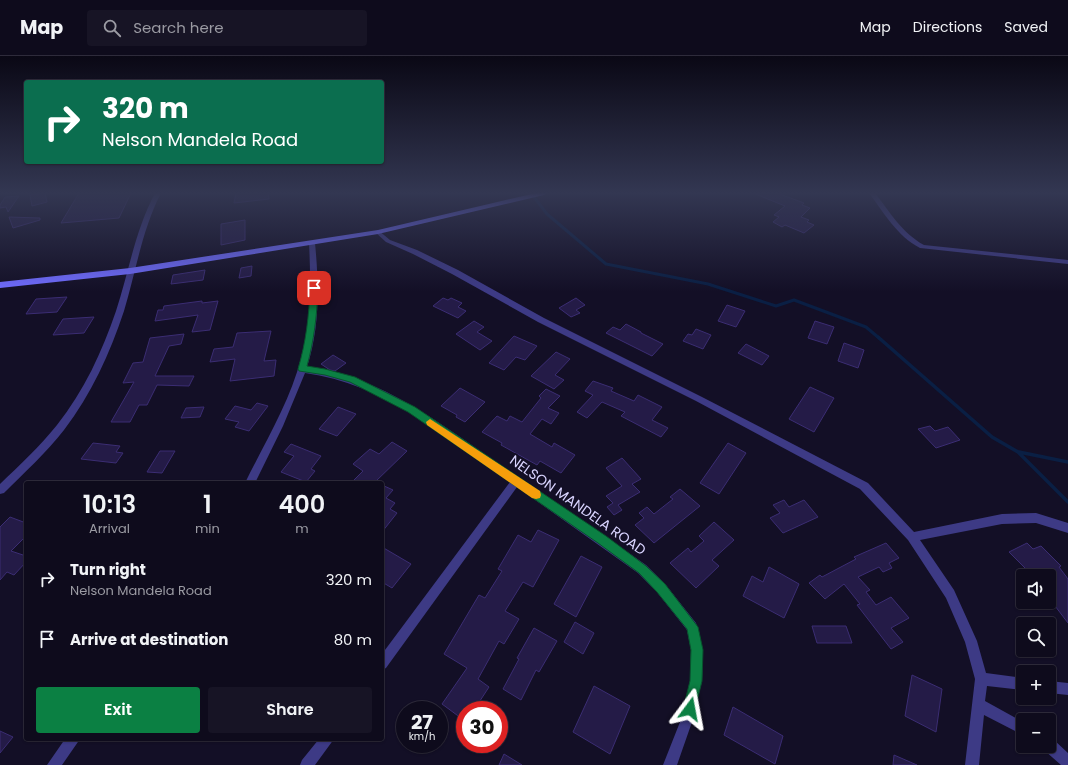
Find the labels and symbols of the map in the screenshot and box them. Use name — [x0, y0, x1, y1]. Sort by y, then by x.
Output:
pin — [297, 271, 331, 305]
street label: NELSON MANDELA ROAD — [506, 450, 650, 560]
position arrow — [669, 688, 711, 730]
speed limit sign: 30 — [456, 701, 508, 753]

